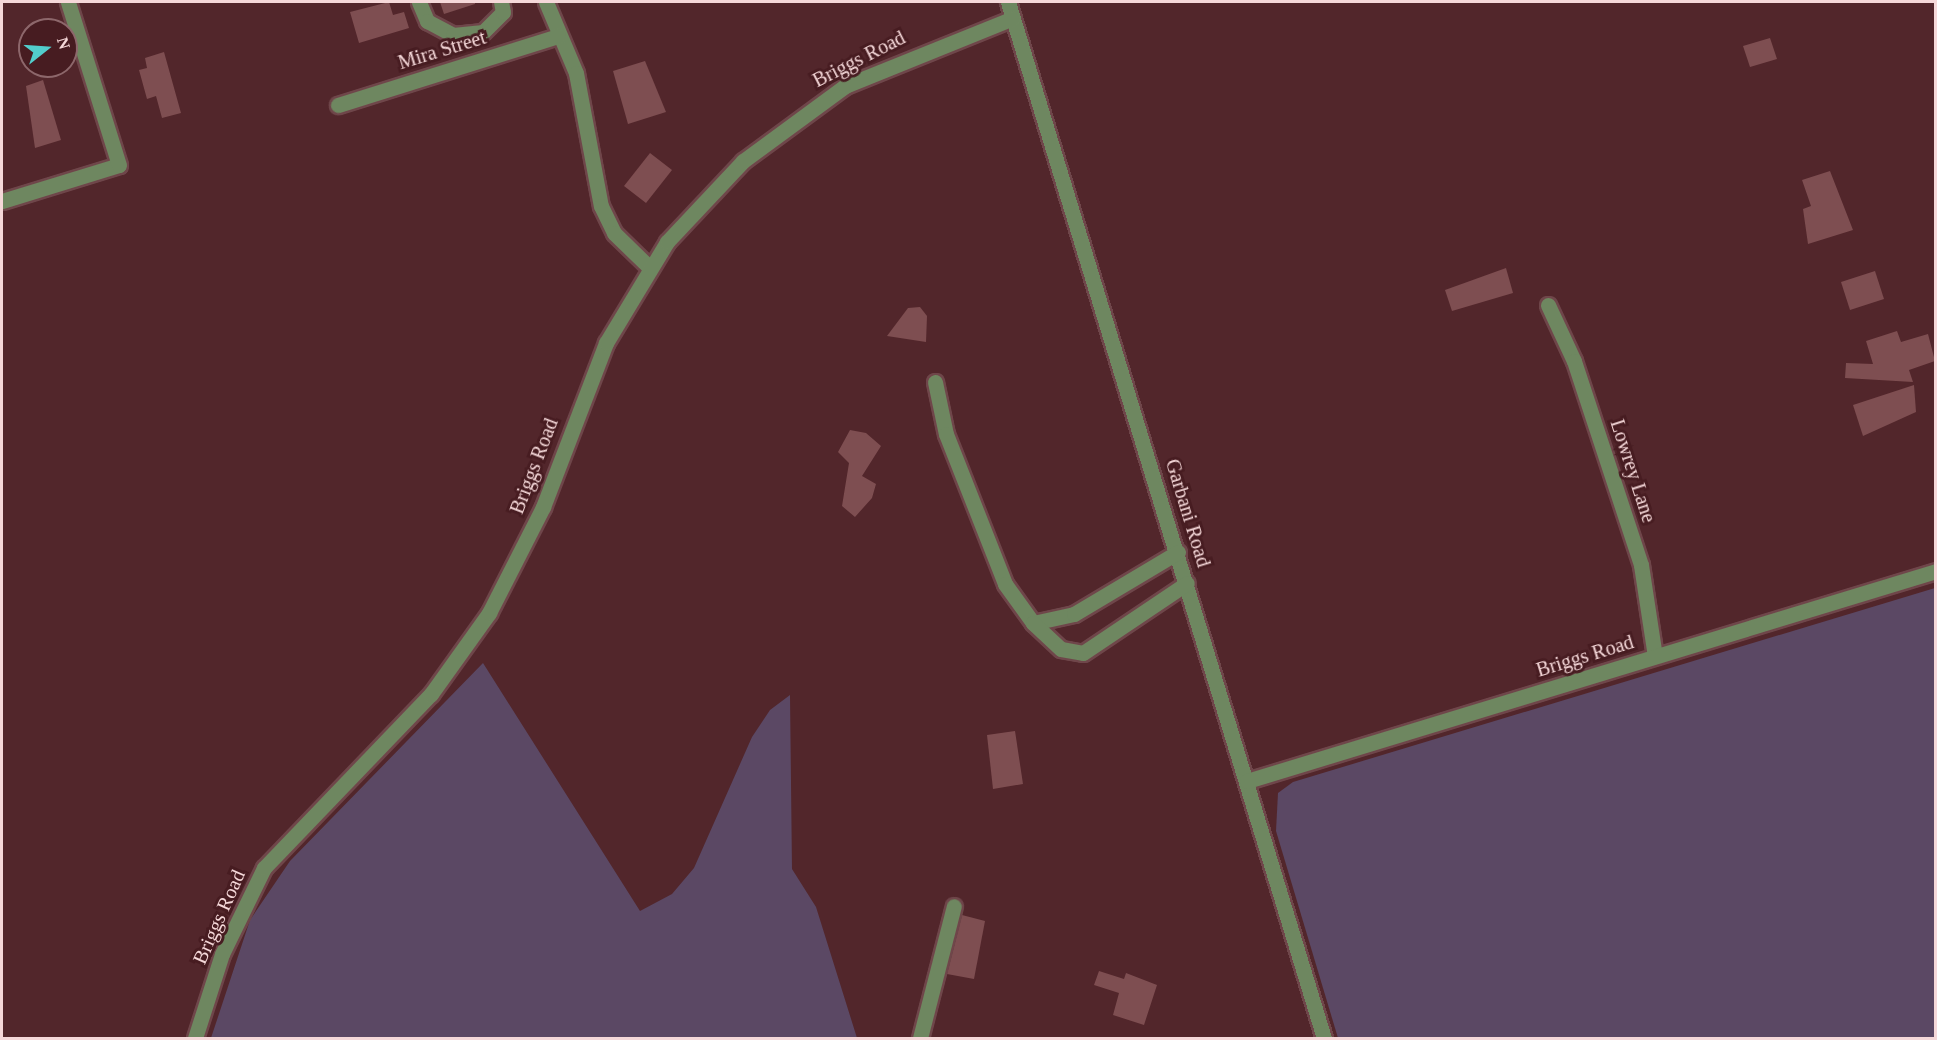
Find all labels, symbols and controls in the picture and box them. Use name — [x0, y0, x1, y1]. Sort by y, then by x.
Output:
north arrow — [18, 18, 78, 78]
street label: Mira Street — [395, 25, 489, 75]
street label: Briggs Road — [809, 25, 909, 93]
text: N — [54, 35, 74, 51]
street label: Briggs Road — [505, 415, 563, 517]
street label: Lowrey Lane — [1605, 416, 1661, 526]
street label: Garbani Road — [1160, 456, 1216, 570]
street label: Briggs Road — [1533, 630, 1637, 682]
street label: Briggs Road — [188, 866, 250, 968]

